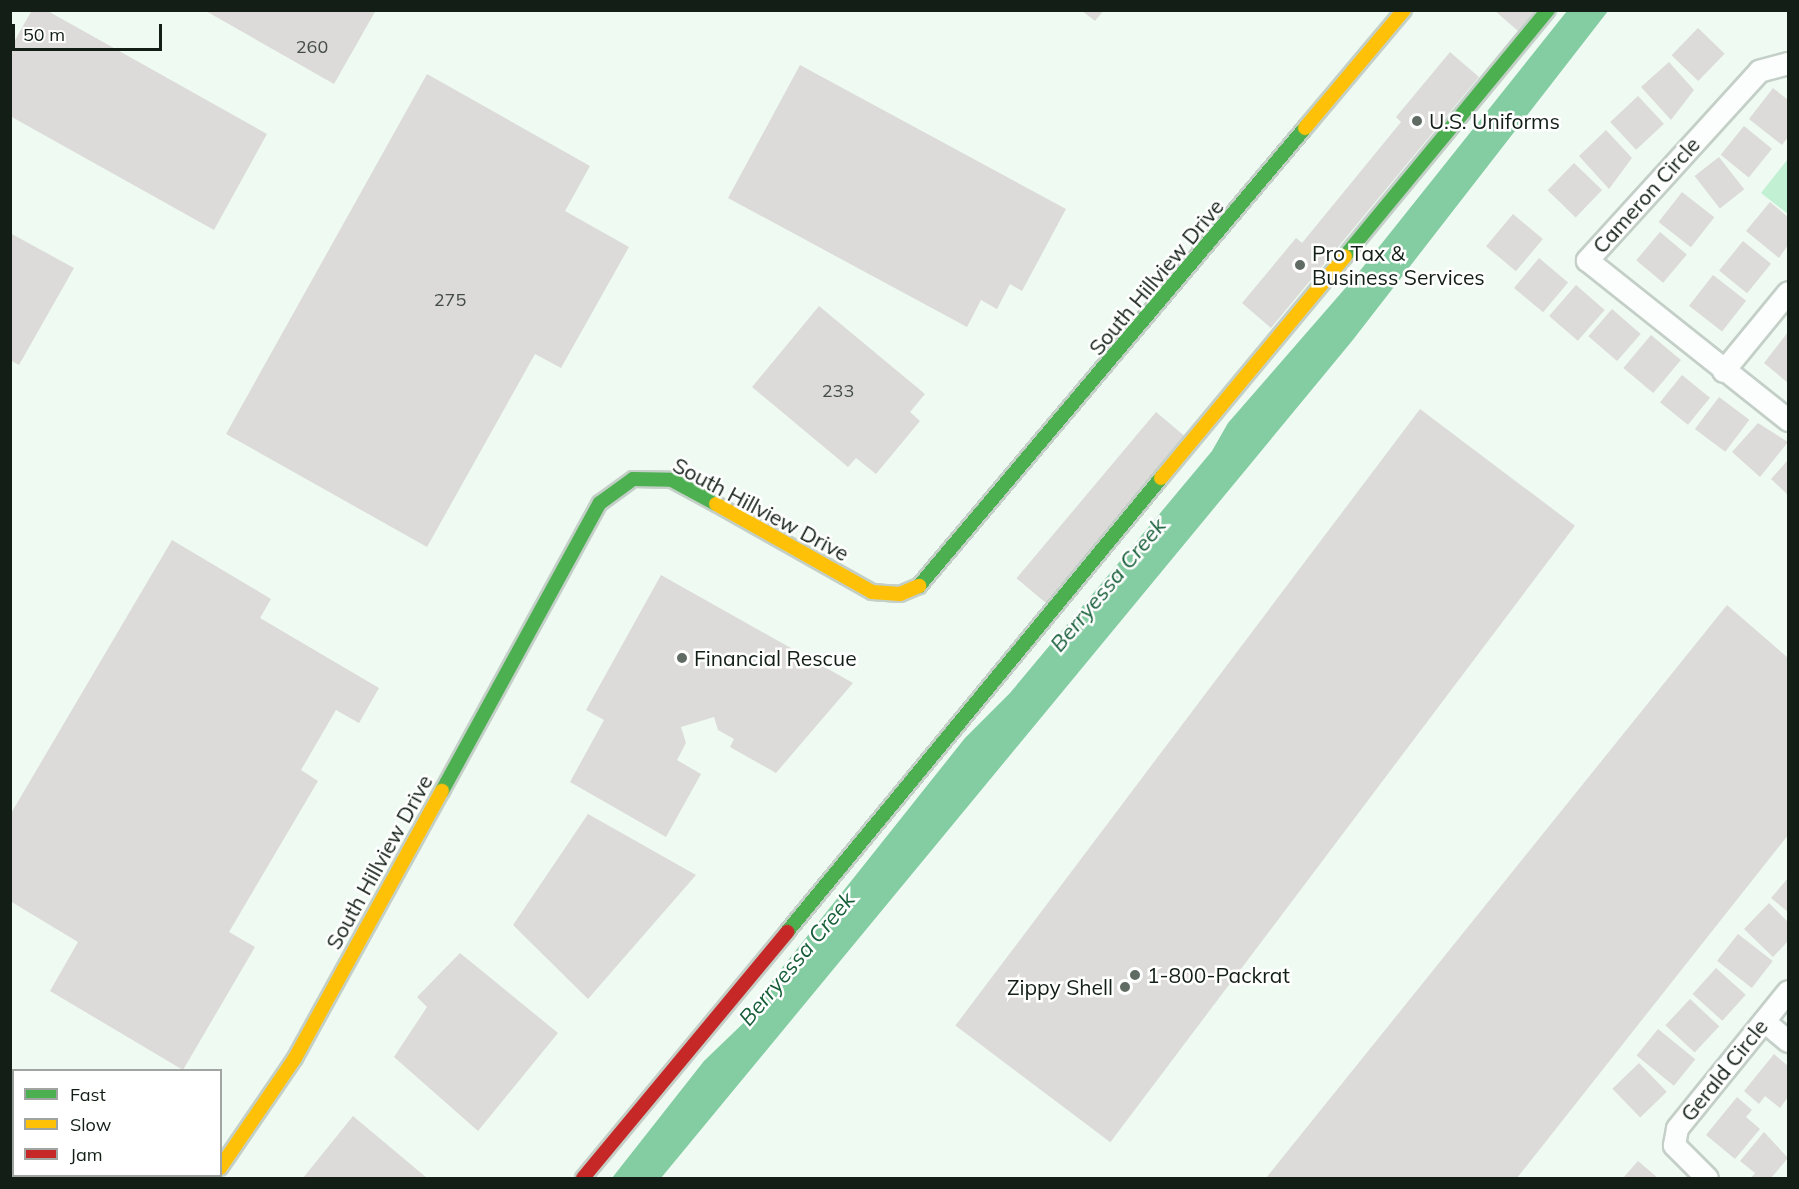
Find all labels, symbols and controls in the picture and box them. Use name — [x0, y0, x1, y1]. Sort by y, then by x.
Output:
scale bar — [15, 12, 165, 50]
text: 50 m — [23, 23, 65, 46]
house number: 260 — [296, 36, 328, 58]
place label: U.S. Uniforms — [1429, 108, 1560, 134]
marker: U.S. Uniforms — [1410, 114, 1424, 128]
street label: Cameron Circle — [1587, 132, 1705, 258]
street label: South Hillview Drive — [1084, 194, 1228, 360]
place label: Pro Tax & Business Services — [1312, 240, 1485, 290]
marker: Pro Tax & Business Services — [1293, 258, 1307, 272]
house number: 275 — [434, 289, 466, 311]
house number: 233 — [822, 380, 854, 402]
street label: South Hillview Drive — [669, 452, 853, 566]
water label: Berryessa Creek — [1045, 513, 1171, 657]
place label: Financial Rescue — [694, 645, 857, 671]
marker: Financial Rescue — [675, 651, 689, 665]
street label: South Hillview Drive — [321, 770, 437, 954]
water label: Berryessa Creek — [734, 887, 860, 1031]
place label: 1-800-Packrat — [1147, 962, 1290, 988]
marker: 1-800-Packrat — [1128, 968, 1142, 982]
place label: Zippy Shell — [1007, 974, 1113, 1000]
marker: Zippy Shell — [1118, 980, 1132, 994]
street label: Gerald Circle — [1675, 1014, 1773, 1126]
legend — [12, 1069, 222, 1177]
text: Fast — [70, 1083, 106, 1106]
text: Slow — [70, 1113, 111, 1136]
text: Jam — [70, 1143, 103, 1166]

